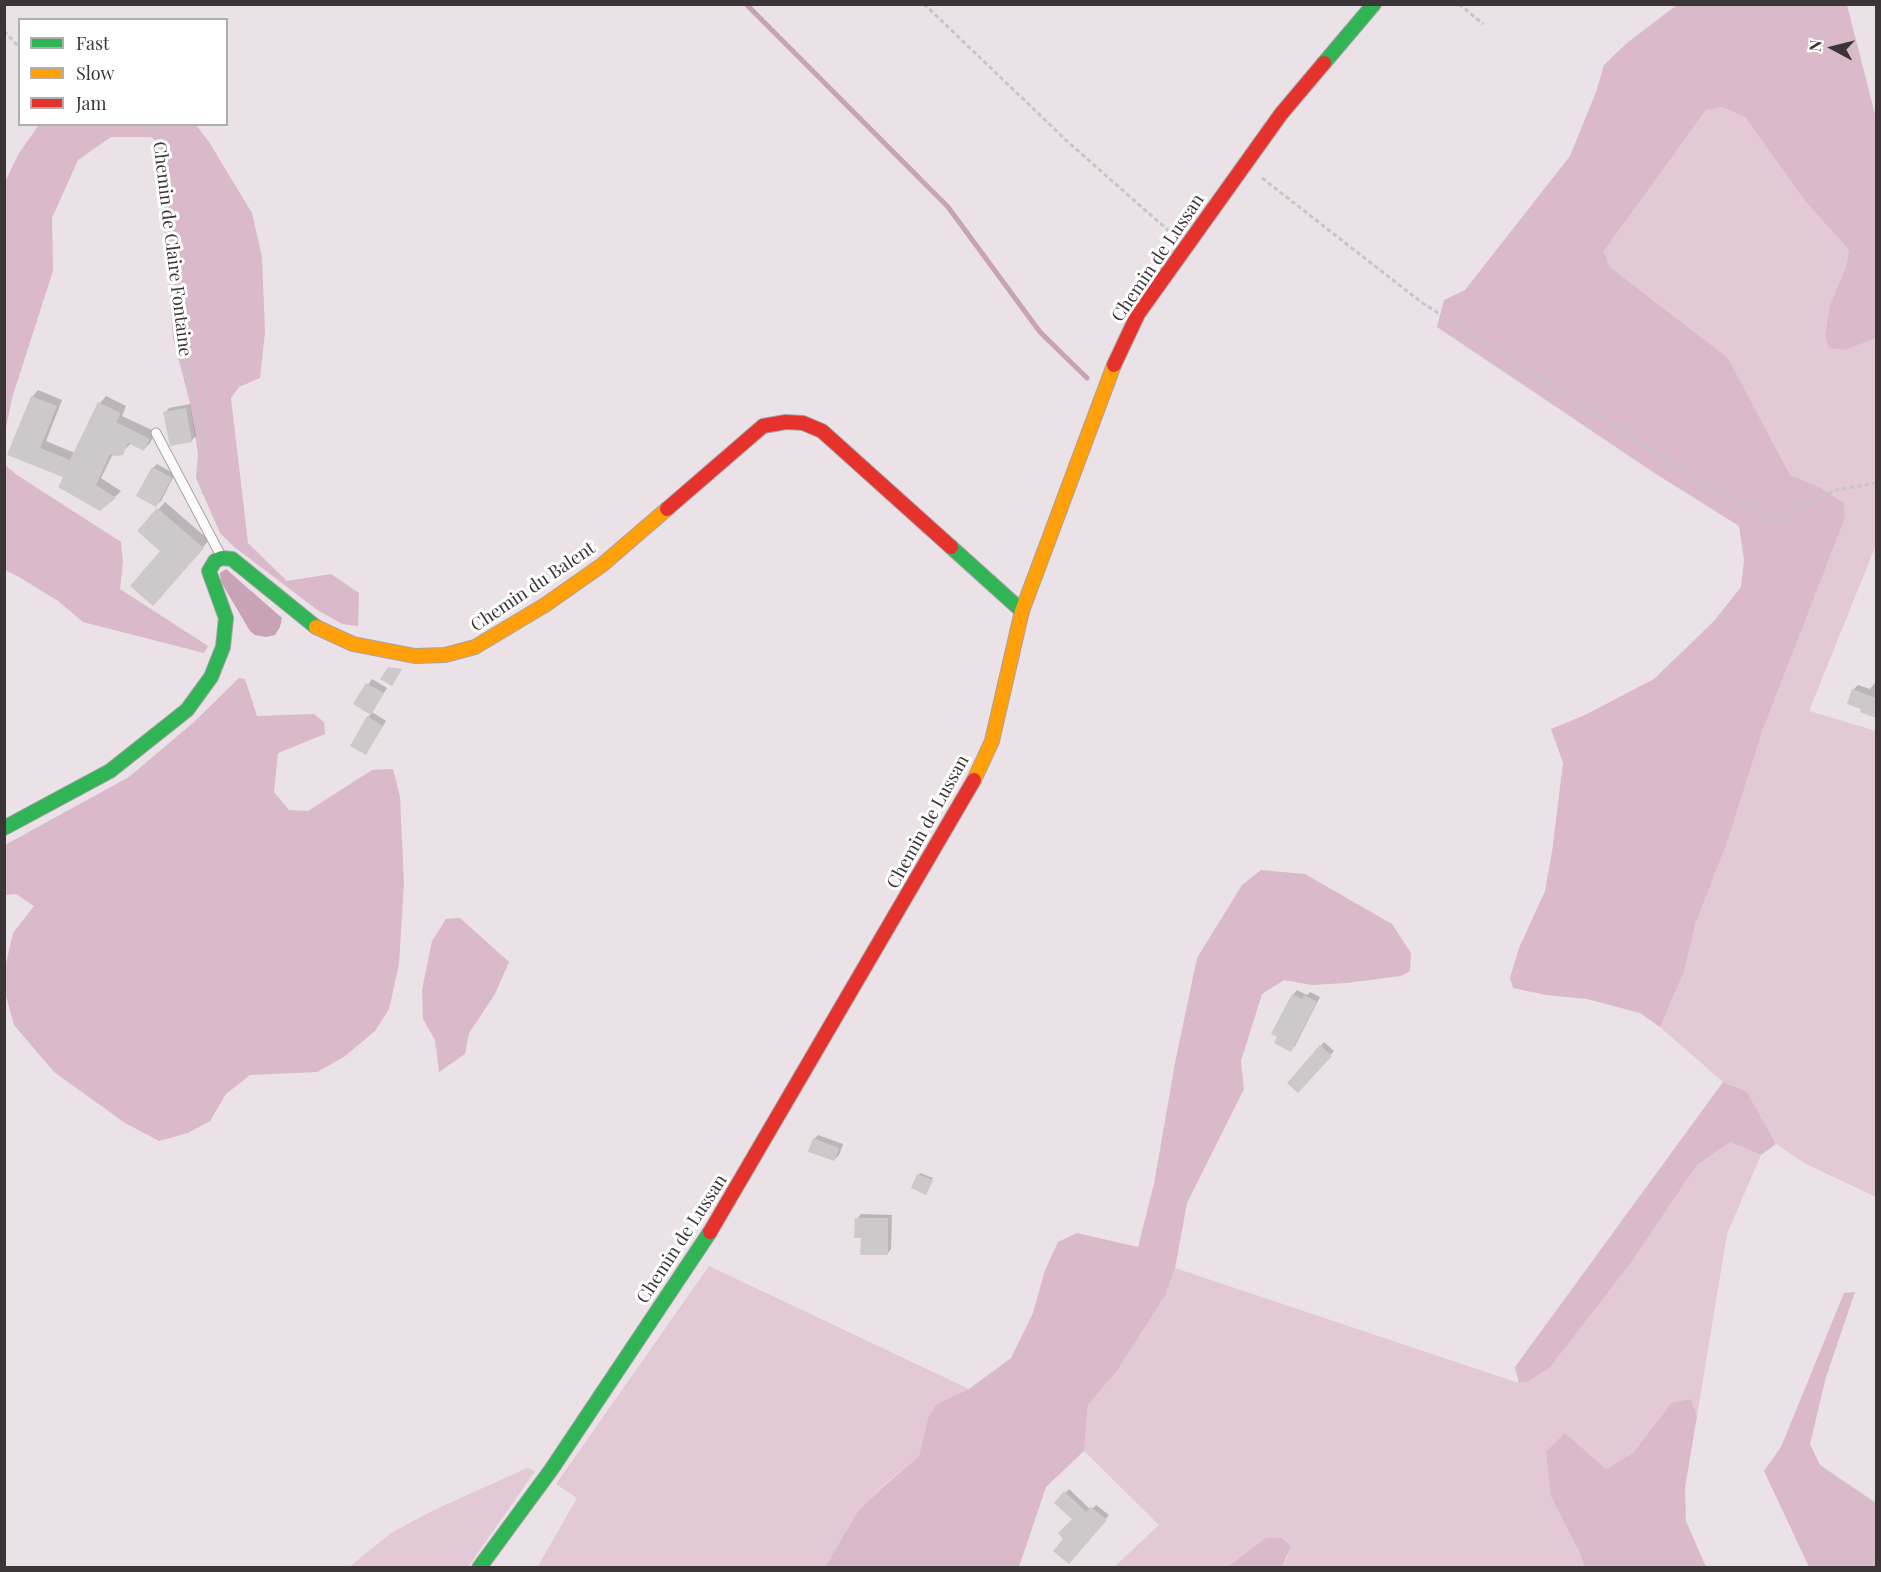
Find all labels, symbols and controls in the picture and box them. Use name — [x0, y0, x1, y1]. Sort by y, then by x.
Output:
legend — [18, 18, 228, 126]
north arrow — [1803, 18, 1863, 78]
text: Fast — [76, 31, 109, 55]
text: N — [1804, 39, 1826, 53]
text: Slow — [76, 61, 114, 85]
text: Jam — [76, 91, 106, 115]
street label: Chemin de Claire Fontaine — [148, 140, 196, 358]
street label: Chemin de Lussan — [1107, 190, 1209, 326]
street label: Chemin du Balent — [467, 537, 599, 637]
street label: Chemin de Lussan — [882, 751, 974, 893]
street label: Chemin de Lussan — [632, 1170, 732, 1308]

